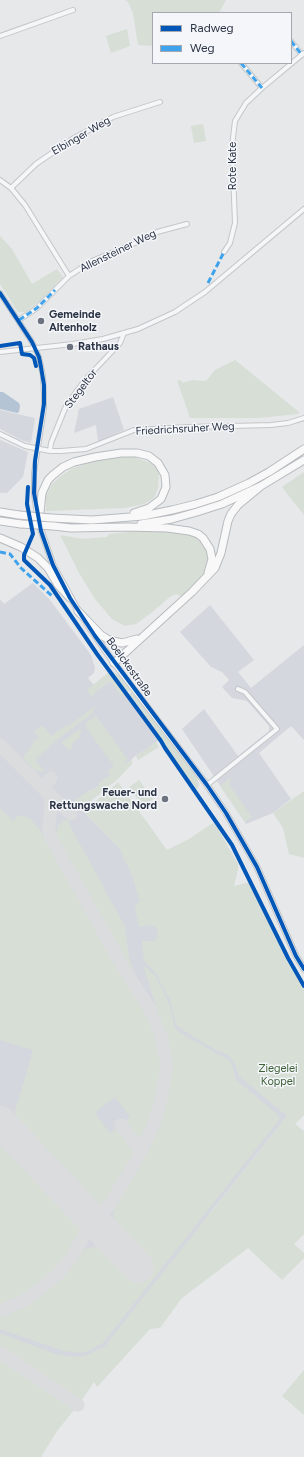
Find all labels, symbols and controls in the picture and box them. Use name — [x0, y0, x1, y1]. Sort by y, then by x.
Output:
legend — [152, 12, 292, 64]
text: Radweg — [190, 21, 234, 35]
text: Weg — [190, 41, 215, 55]
street label: Elbinger Weg — [49, 114, 113, 158]
street label: Rote Kate — [226, 142, 240, 190]
street label: Allensteiner Weg — [78, 227, 158, 275]
place label: Gemeinde Altenholz — [49, 308, 101, 334]
marker: Gemeinde Altenholz — [36, 316, 46, 326]
place label: Rathaus — [78, 340, 119, 354]
marker: Rathaus — [65, 342, 75, 352]
street label: Stegeltor — [62, 367, 100, 411]
street label: Friedrichsruher Weg — [135, 420, 235, 438]
street label: Boelckestraße — [103, 635, 155, 699]
place label: Feuer- und Rettungswache Nord — [49, 786, 157, 812]
marker: Feuer- und Rettungswache Nord — [160, 794, 170, 804]
park label: Ziegelei Koppel — [258, 1062, 298, 1088]

